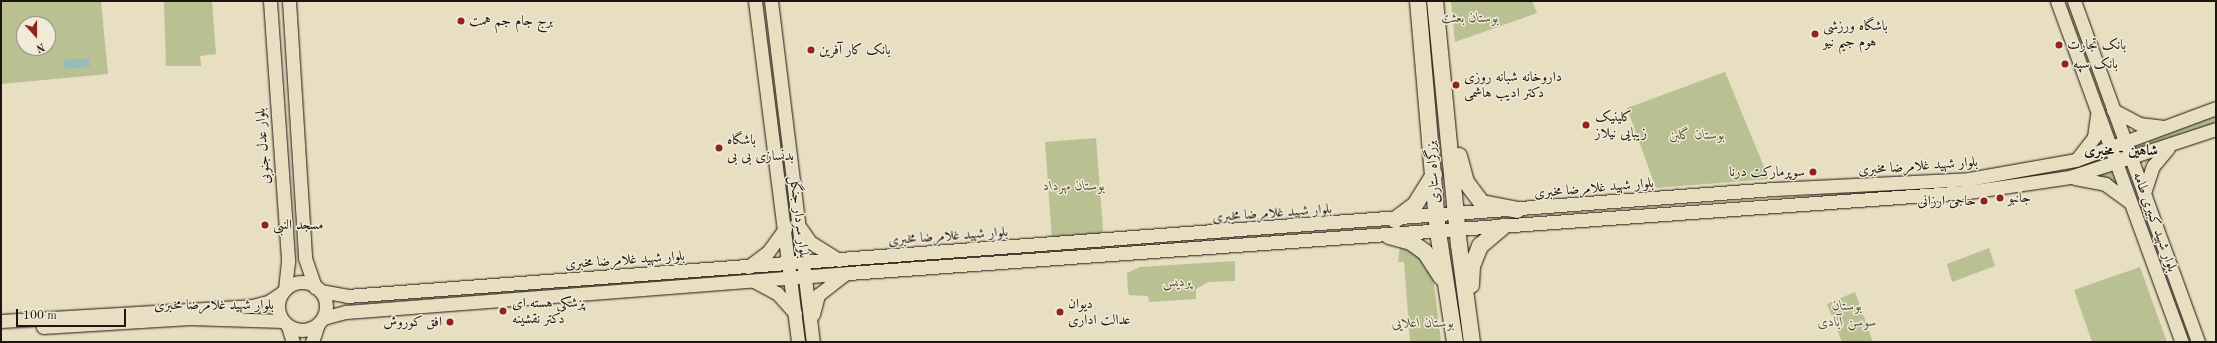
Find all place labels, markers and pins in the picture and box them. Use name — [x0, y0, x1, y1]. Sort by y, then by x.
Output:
place label: برج جام جم همت — [469, 13, 553, 29]
marker: برج جام جم همت — [456, 16, 466, 26]
place label: باشگاه ورزشی هوم جیم نیو — [1823, 18, 1888, 50]
marker: باشگاه ورزشی هوم جیم نیو — [1810, 29, 1820, 39]
place label: بانک تجارت — [2067, 37, 2126, 53]
marker: بانک تجارت — [2054, 40, 2064, 50]
place label: بانک کار آفرین — [819, 42, 891, 58]
marker: بانک کار آفرین — [806, 45, 816, 55]
place label: بانک سپه — [2073, 56, 2118, 72]
marker: بانک سپه — [2060, 59, 2070, 69]
place label: داروخانه شبانه روزی دکتر ادیب هاشمی — [1464, 69, 1562, 102]
marker: داروخانه شبانه روزی دکتر ادیب هاشمی — [1451, 80, 1461, 90]
place label: کلینیک زیبایی نیلاز — [1595, 109, 1647, 142]
marker: کلینیک زیبایی نیلاز — [1580, 119, 1592, 131]
place label: باشگاه بدنسازی بی بی — [727, 132, 794, 164]
marker: باشگاه بدنسازی بی بی — [714, 143, 724, 153]
place label: سوپرمارکت درنا — [1729, 164, 1805, 180]
marker: سوپرمارکت درنا — [1808, 167, 1818, 177]
place label: جانبو — [2008, 190, 2031, 206]
place label: حاجی ارزانی — [1918, 193, 1976, 209]
marker: جانبو — [1995, 193, 2005, 203]
marker: حاجی ارزانی — [1979, 196, 1989, 206]
place label: مسجد النبی — [273, 217, 323, 233]
marker: مسجد النبی — [260, 220, 270, 230]
place label: پزشکی هسته ای دکتر نقشینه — [512, 295, 585, 328]
place label: دیوان عدالت اداری — [1068, 296, 1130, 328]
marker: پزشکی هسته ای دکتر نقشینه — [497, 305, 509, 317]
marker: دیوان عدالت اداری — [1055, 307, 1065, 317]
place label: افق کوروش — [383, 314, 442, 330]
marker: افق کوروش — [445, 317, 455, 327]

